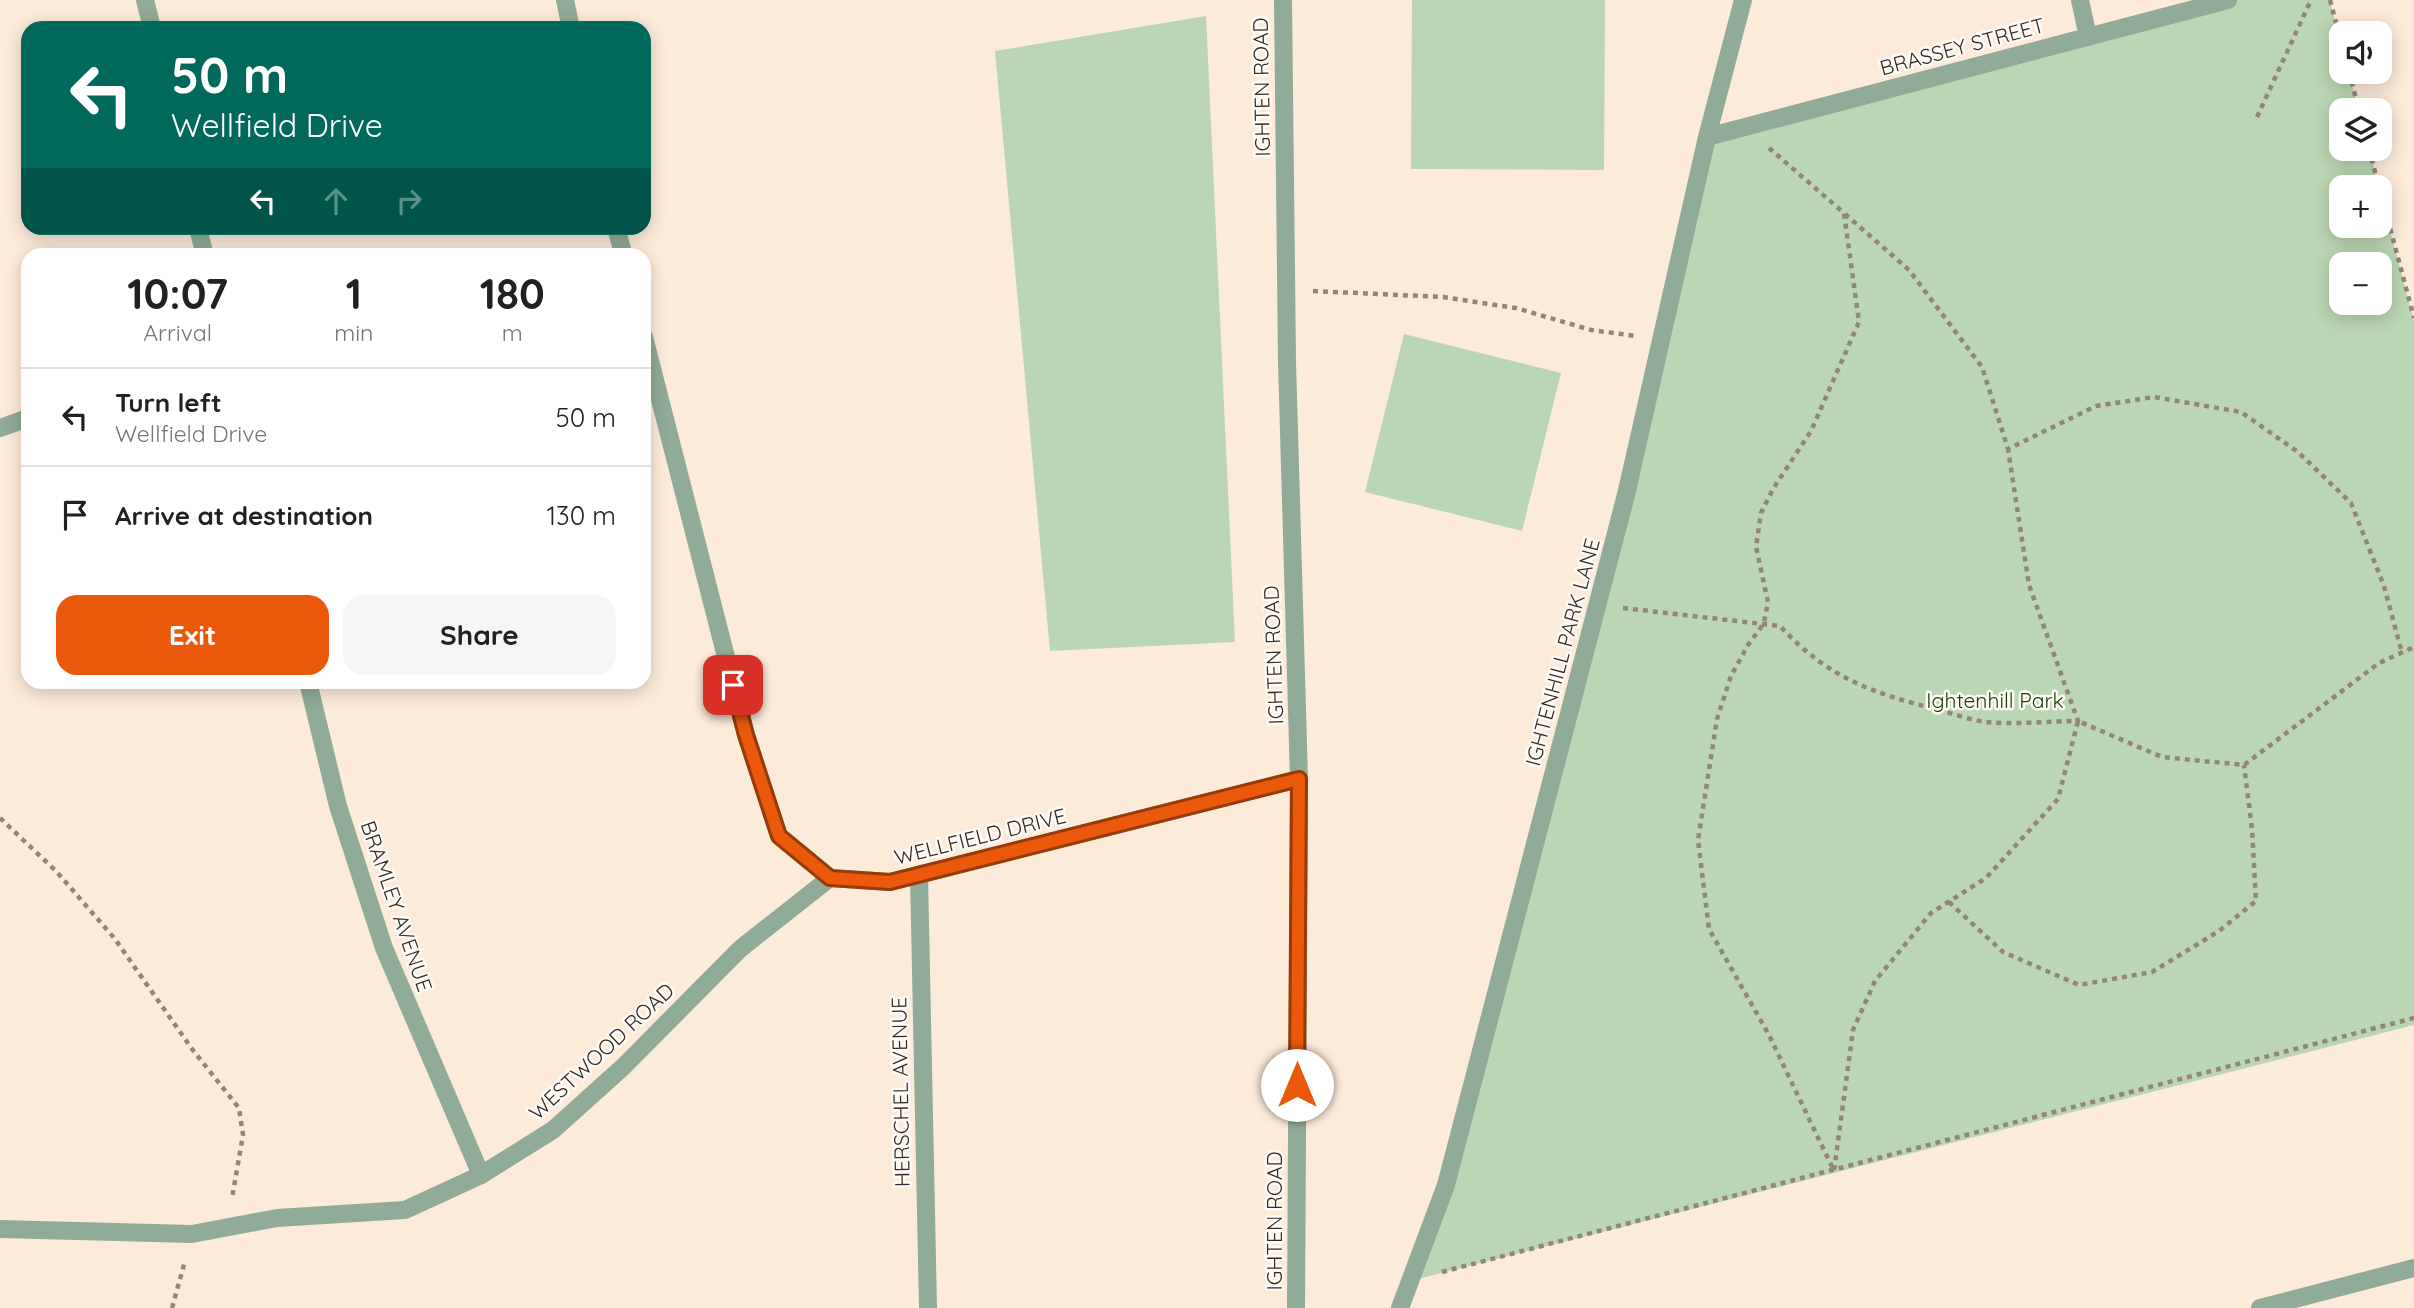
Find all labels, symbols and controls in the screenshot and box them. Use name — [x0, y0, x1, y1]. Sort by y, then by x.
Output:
street label: BRASSEY STREET — [1877, 12, 2047, 80]
street label: IGHTEN ROAD — [1247, 17, 1275, 157]
map controls — [2329, 21, 2392, 315]
button: sound — [2329, 21, 2392, 84]
text: 50 m — [171, 44, 288, 105]
icon: left — [56, 49, 147, 140]
button: layers — [2329, 98, 2392, 161]
text: Wellfield Drive — [171, 105, 383, 145]
button: + — [2329, 175, 2392, 238]
icon: left — [244, 182, 282, 220]
icon: ahead — [317, 182, 355, 220]
icon: right — [390, 182, 428, 220]
button: − — [2329, 252, 2392, 315]
text: 10:07 — [127, 267, 228, 320]
text: 1 — [346, 267, 362, 320]
text: 180 — [480, 267, 545, 320]
text: Arrival — [143, 318, 212, 347]
text: min — [334, 318, 373, 347]
text: m — [502, 318, 523, 347]
text: Turn left — [115, 386, 222, 419]
icon: left — [56, 398, 94, 436]
text: 50 m — [556, 401, 616, 434]
text: Wellfield Drive — [115, 419, 267, 448]
icon: arrive — [56, 496, 94, 534]
text: Arrive at destination — [115, 499, 373, 532]
text: 130 m — [546, 499, 616, 532]
street label: IGHTENHILL PARK LANE — [1519, 535, 1605, 769]
street label: IGHTEN ROAD — [1258, 585, 1288, 725]
button: Exit — [56, 595, 329, 675]
button: Share — [343, 595, 616, 675]
pin — [703, 655, 763, 715]
icon: arrive — [714, 666, 752, 704]
park label: Ightenhill Park — [1926, 687, 2064, 713]
street label: WELLFIELD DRIVE — [891, 802, 1069, 870]
street label: BRAMLEY AVENUE — [356, 817, 438, 995]
street label: WESTWOOD ROAD — [523, 977, 679, 1125]
street label: HERSCHEL AVENUE — [885, 997, 915, 1187]
position arrow — [1260, 1048, 1334, 1122]
street label: IGHTEN ROAD — [1261, 1151, 1287, 1291]

